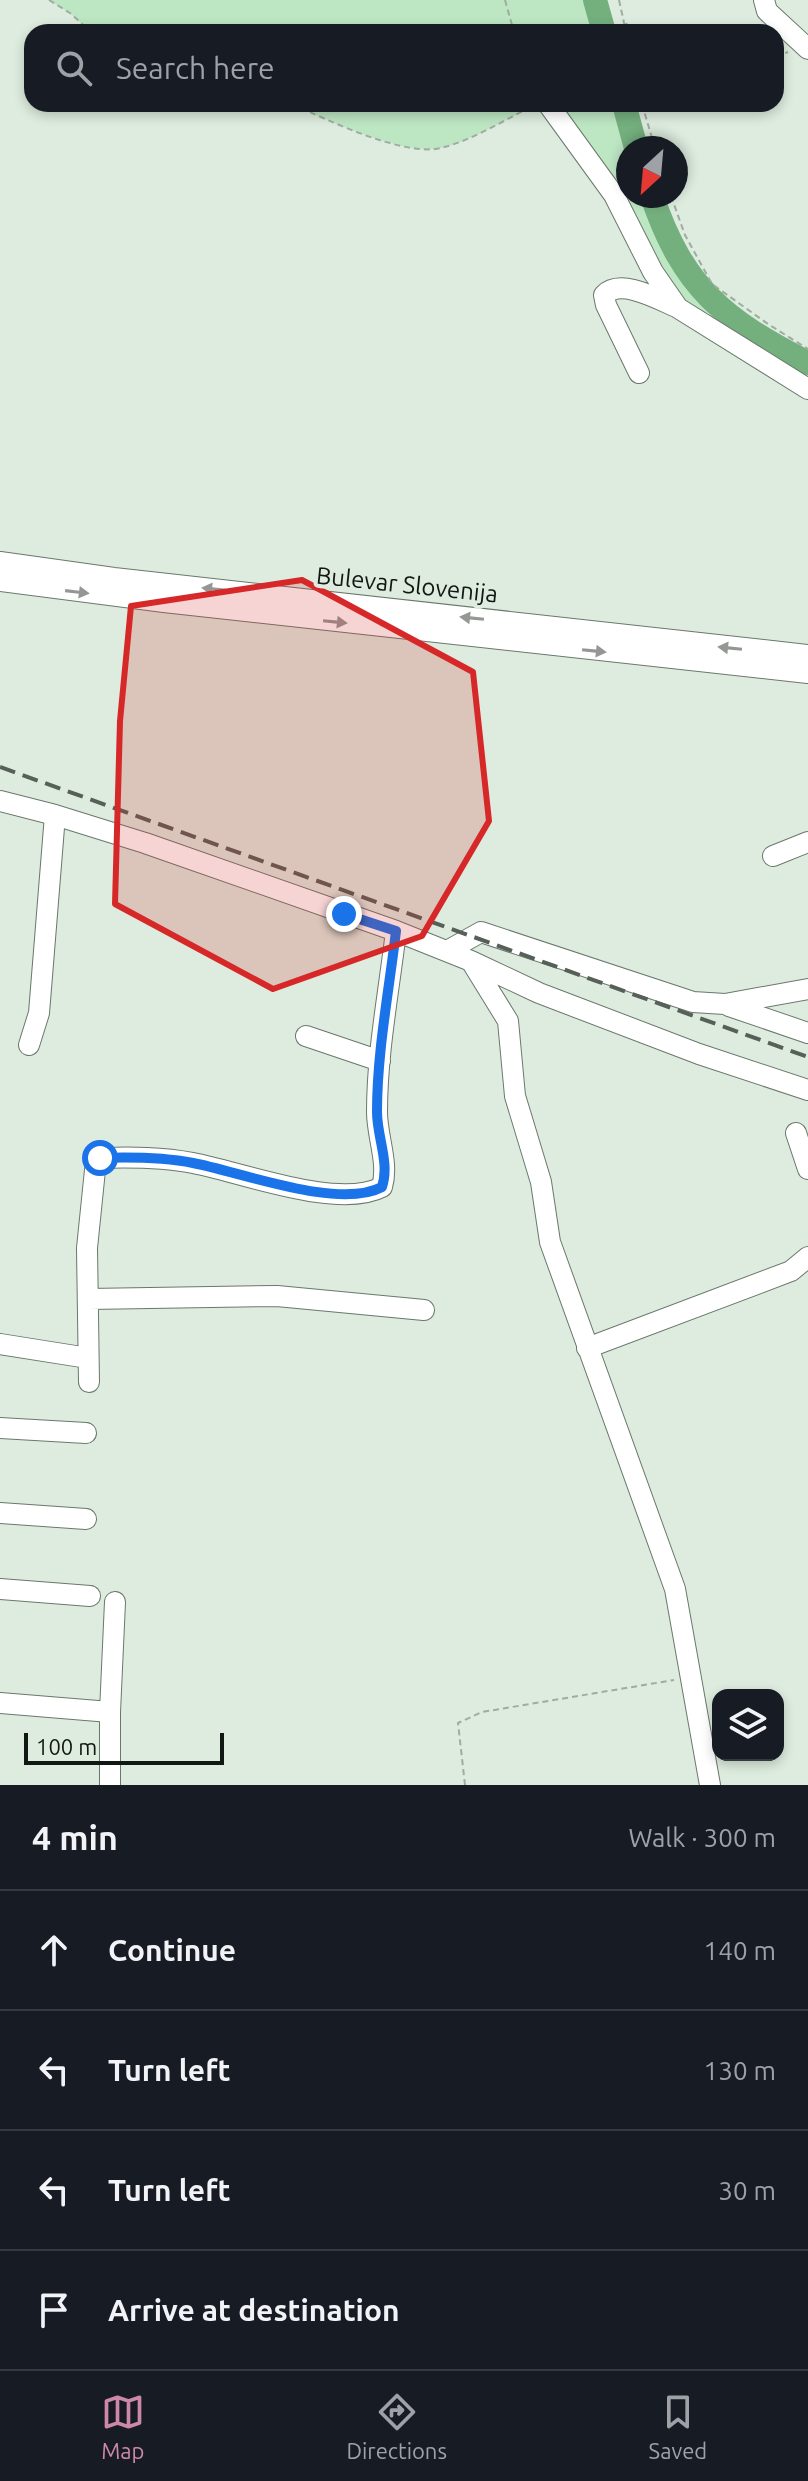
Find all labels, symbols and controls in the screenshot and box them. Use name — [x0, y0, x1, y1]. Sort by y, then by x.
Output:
search box — [24, 24, 784, 112]
icon: search — [52, 46, 96, 90]
text: Search here — [116, 51, 275, 85]
north arrow — [616, 136, 688, 208]
street label: Bulevar Slovenija — [315, 562, 499, 607]
one-way arrow — [201, 583, 226, 596]
one-way arrow — [65, 586, 90, 599]
one-way arrow — [459, 612, 484, 625]
one-way arrow — [323, 615, 348, 628]
one-way arrow — [717, 641, 742, 654]
one-way arrow — [582, 644, 607, 657]
route end — [326, 896, 362, 932]
route start — [82, 1140, 118, 1176]
map controls — [712, 1689, 784, 1761]
button: layers — [712, 1689, 784, 1761]
scale bar — [24, 1729, 224, 1765]
text: 100 m — [36, 1734, 97, 1759]
text: 4 min — [32, 1818, 118, 1856]
text: Walk · 300 m — [628, 1823, 776, 1852]
icon: ahead — [32, 1928, 76, 1972]
text: Continue — [108, 1933, 236, 1967]
text: 140 m — [704, 1936, 776, 1965]
icon: left — [32, 2048, 76, 2092]
text: Turn left — [108, 2053, 230, 2087]
text: 130 m — [704, 2056, 776, 2085]
icon: left — [32, 2168, 76, 2212]
text: Turn left — [108, 2173, 230, 2207]
text: 30 m — [718, 2176, 776, 2205]
icon: arrive — [32, 2288, 76, 2332]
text: Arrive at destination — [108, 2293, 400, 2327]
tab: Map — [101, 2390, 145, 2463]
tab: Directions — [346, 2390, 447, 2463]
tab: Saved — [649, 2390, 707, 2463]

